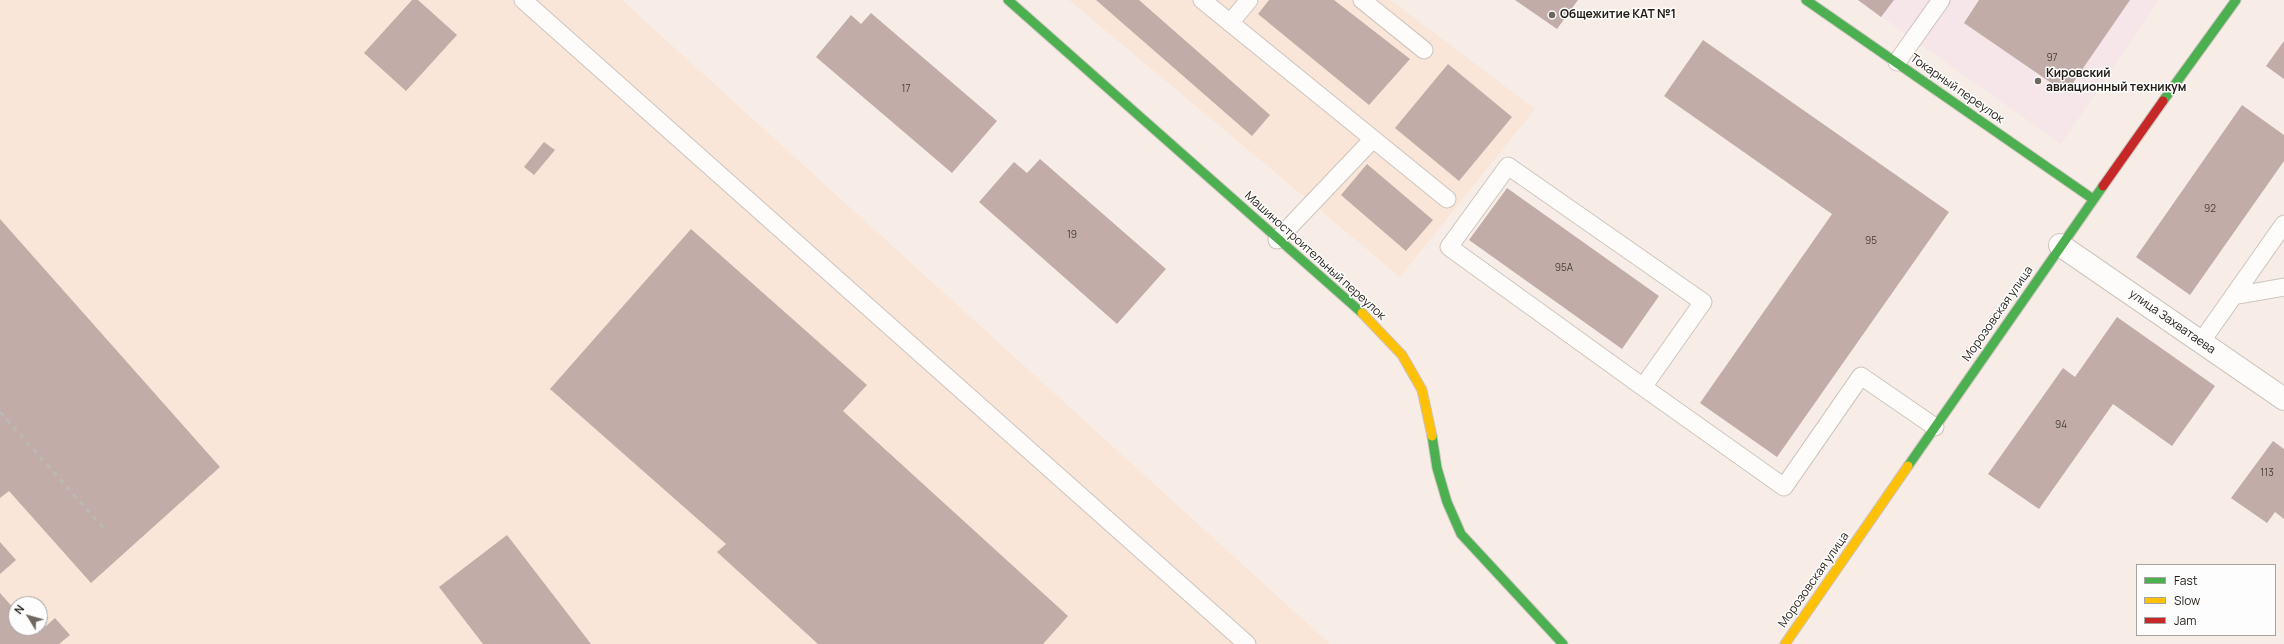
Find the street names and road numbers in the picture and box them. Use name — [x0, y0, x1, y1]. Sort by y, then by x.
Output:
street label: Токарный переулок — [1907, 51, 2007, 127]
street label: Машиностроительный переулок — [1241, 189, 1389, 323]
street label: Морозовская улица — [1960, 264, 2036, 364]
street label: улица Захватаева — [2126, 287, 2218, 357]
street label: Морозовская улица — [1776, 530, 1852, 630]

